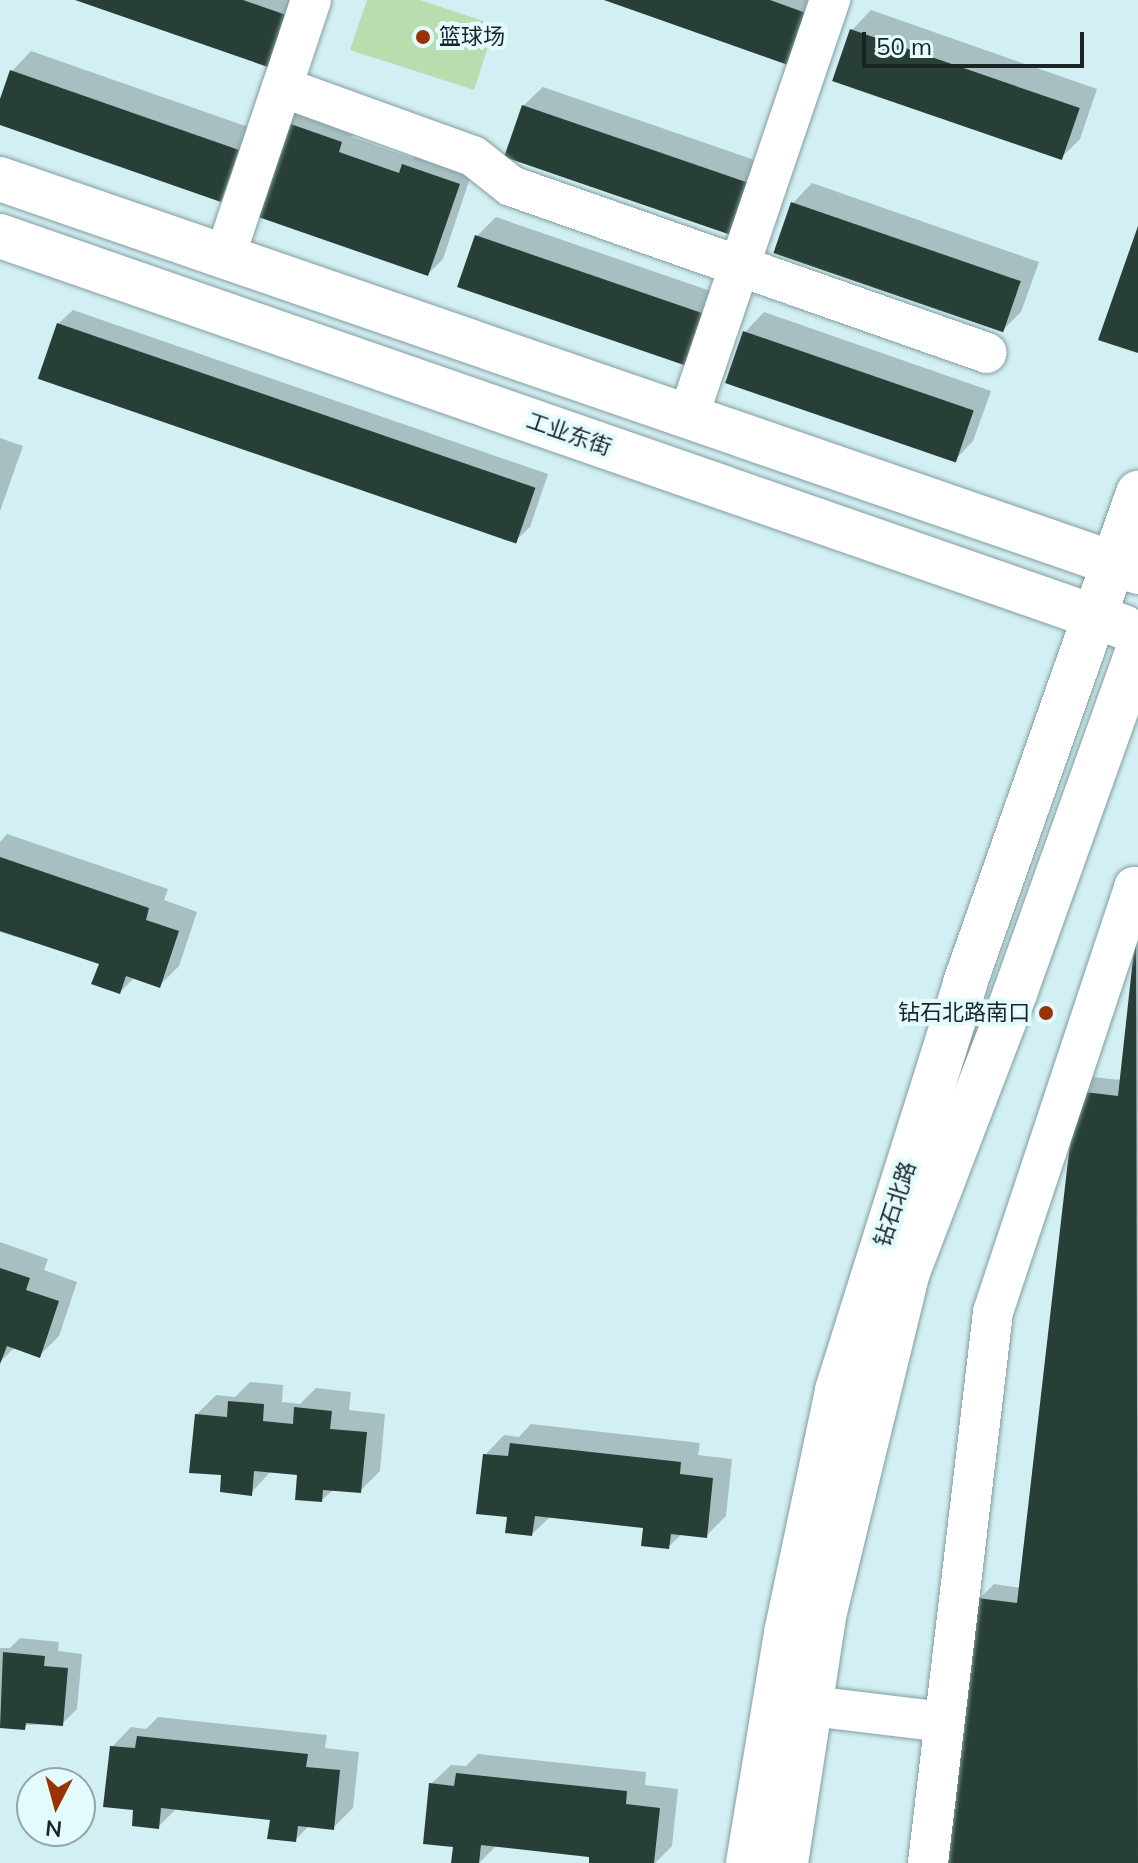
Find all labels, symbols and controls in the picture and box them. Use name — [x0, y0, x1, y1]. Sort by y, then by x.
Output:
scale bar — [866, 16, 1088, 66]
place label: 篮球场 — [439, 24, 505, 50]
marker: 篮球场 — [414, 28, 432, 46]
text: 50 m — [876, 31, 932, 61]
street label: 工业东街 — [523, 407, 615, 461]
place label: 钻石北路南口 — [898, 1000, 1030, 1026]
marker: 钻石北路南口 — [1037, 1004, 1055, 1022]
street label: 钻石北路 — [869, 1158, 921, 1250]
north arrow — [16, 1767, 96, 1847]
text: N — [44, 1814, 63, 1844]

